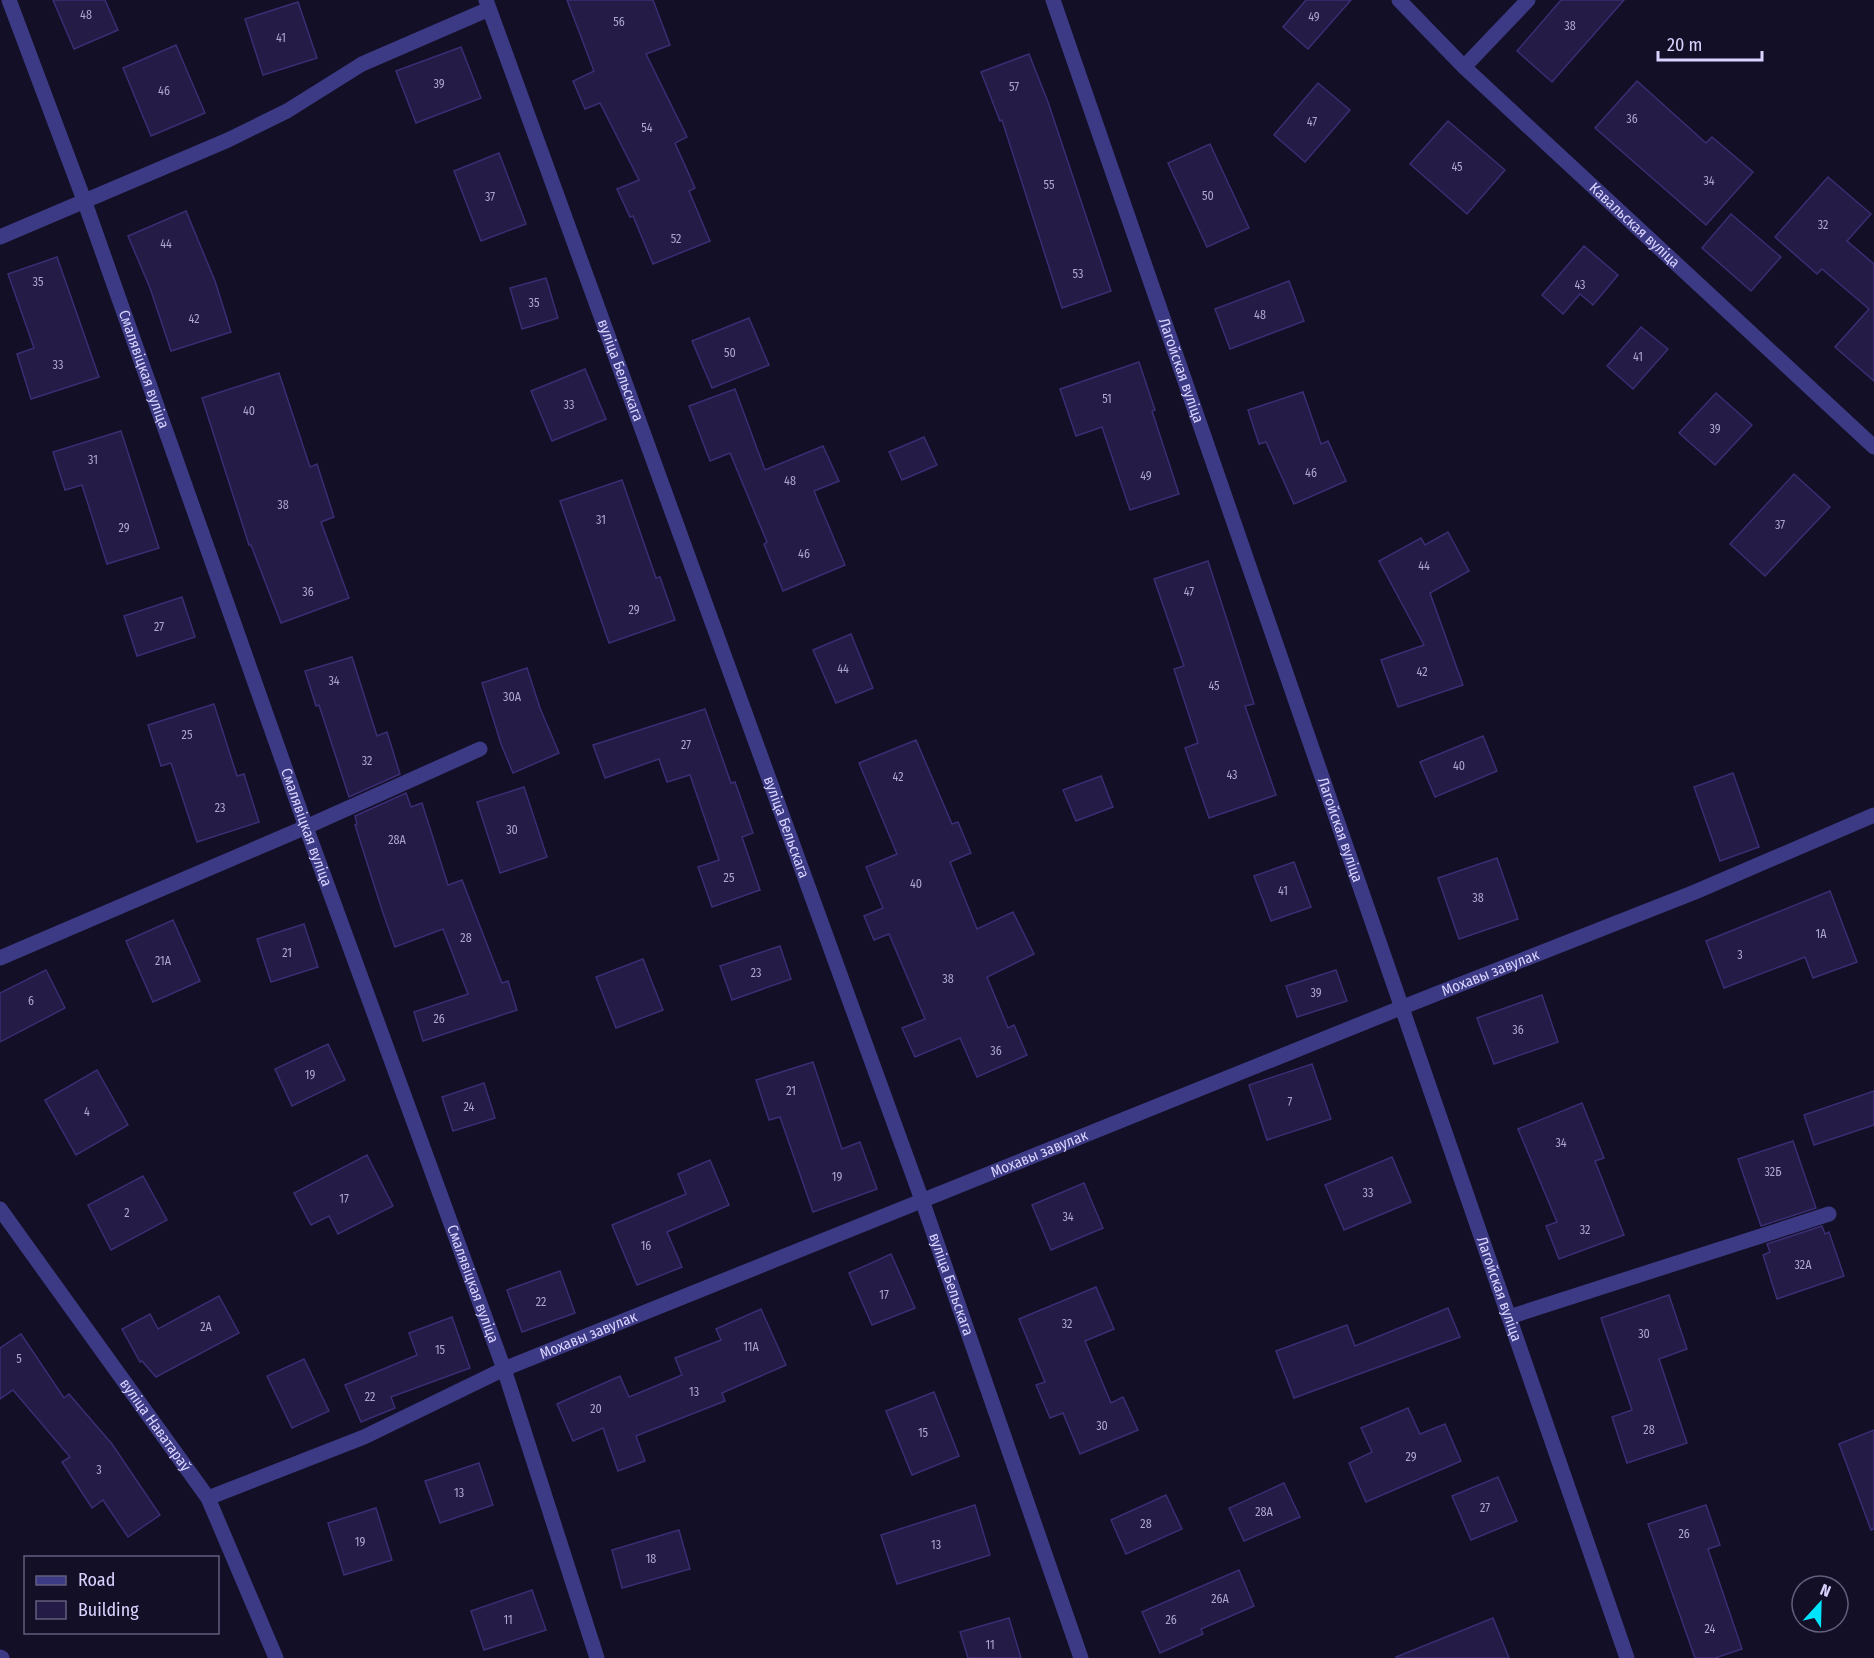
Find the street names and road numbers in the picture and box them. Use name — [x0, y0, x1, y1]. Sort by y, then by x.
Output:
street label: Кавальская вуліца — [1586, 179, 1684, 271]
street label: Смалявіцкая вуліца — [115, 307, 173, 431]
street label: Лагойская вуліца — [1155, 316, 1208, 425]
street label: вуліца Бельскага — [594, 317, 647, 424]
street label: Смалявіцкая вуліца — [277, 766, 336, 889]
street label: вуліца Бельскага — [760, 774, 813, 881]
street label: Лагойская вуліца — [1314, 775, 1367, 885]
street label: Мохавы завулак — [1439, 945, 1541, 1000]
street label: Мохавы завулак — [988, 1126, 1090, 1181]
street label: Смалявіцкая вуліца — [443, 1222, 503, 1345]
street label: вуліца Бельскага — [925, 1231, 977, 1338]
street label: Лагойская вуліца — [1473, 1234, 1526, 1344]
street label: Мохавы завулак — [537, 1307, 639, 1363]
street label: вуліца Наватараў — [116, 1375, 195, 1475]

